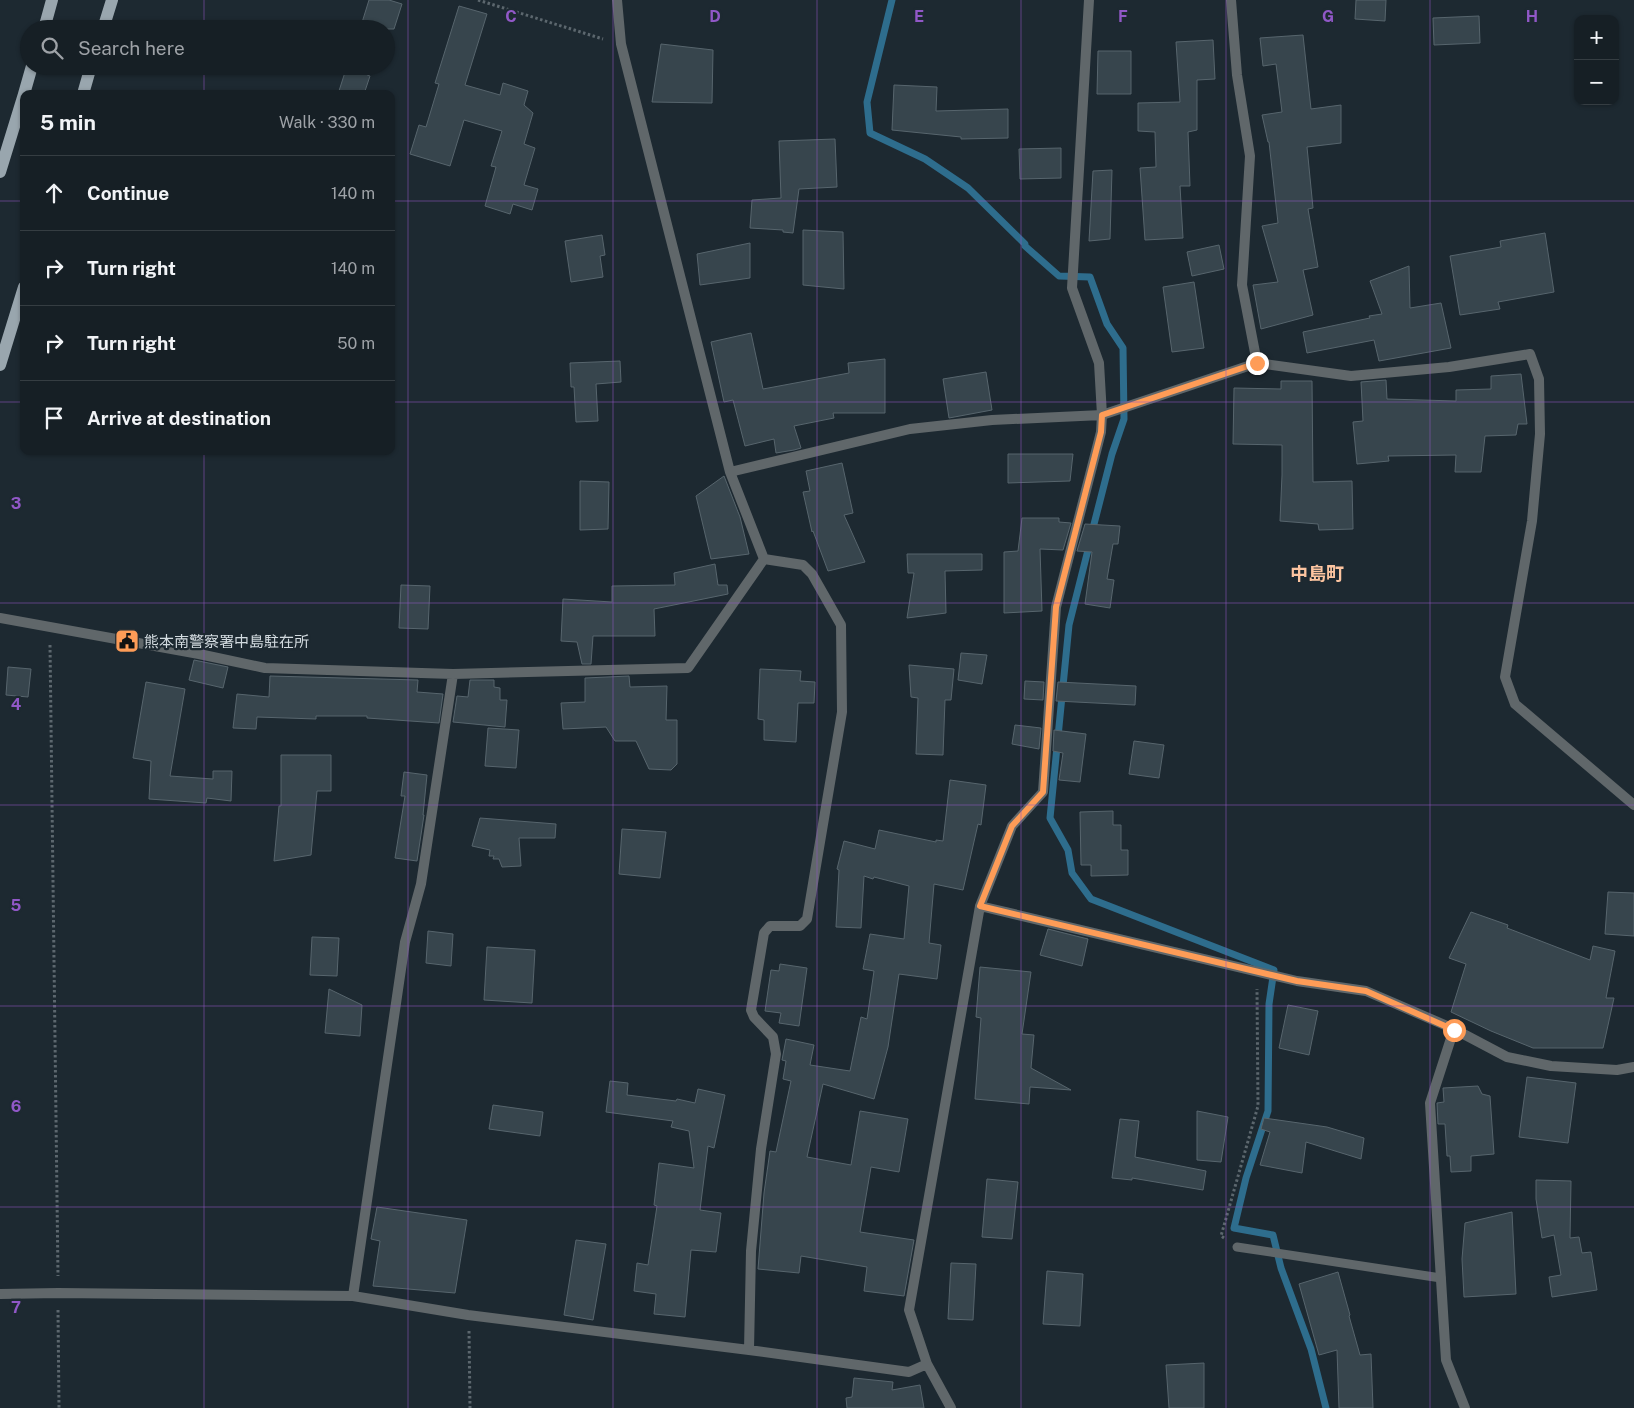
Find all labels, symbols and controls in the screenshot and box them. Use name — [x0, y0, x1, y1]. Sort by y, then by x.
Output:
text: C — [505, 7, 517, 26]
text: D — [709, 7, 721, 26]
text: E — [914, 7, 924, 26]
text: F — [1118, 7, 1128, 26]
text: G — [1322, 7, 1334, 26]
text: H — [1526, 7, 1538, 26]
map controls — [1574, 15, 1619, 105]
button: + — [1574, 15, 1619, 60]
search box — [20, 20, 395, 75]
icon: search — [38, 34, 66, 62]
text: Search here — [78, 37, 185, 59]
button: − — [1574, 60, 1619, 105]
text: 5 min — [40, 110, 96, 135]
text: Walk · 330 m — [279, 113, 375, 132]
icon: ahead — [40, 179, 68, 207]
text: Continue — [87, 182, 169, 204]
text: 140 m — [331, 184, 375, 203]
icon: right — [40, 254, 68, 282]
text: Turn right — [87, 257, 176, 279]
text: 140 m — [331, 259, 375, 278]
icon: right — [40, 329, 68, 357]
text: Turn right — [87, 332, 176, 354]
text: 50 m — [337, 334, 375, 353]
route end — [1246, 352, 1269, 375]
icon: arrive — [40, 404, 68, 432]
text: Arrive at destination — [87, 407, 271, 429]
text: 3 — [11, 494, 21, 513]
district label: 中島町 — [1290, 563, 1344, 584]
public building icon: 熊本南警察署中島駐在所 — [114, 628, 140, 654]
place label: 熊本南警察署中島駐在所 — [144, 633, 309, 650]
text: 4 — [11, 695, 22, 714]
text: 5 — [11, 896, 22, 915]
route start — [1443, 1019, 1466, 1042]
text: 6 — [11, 1097, 21, 1116]
text: 7 — [11, 1298, 21, 1317]

